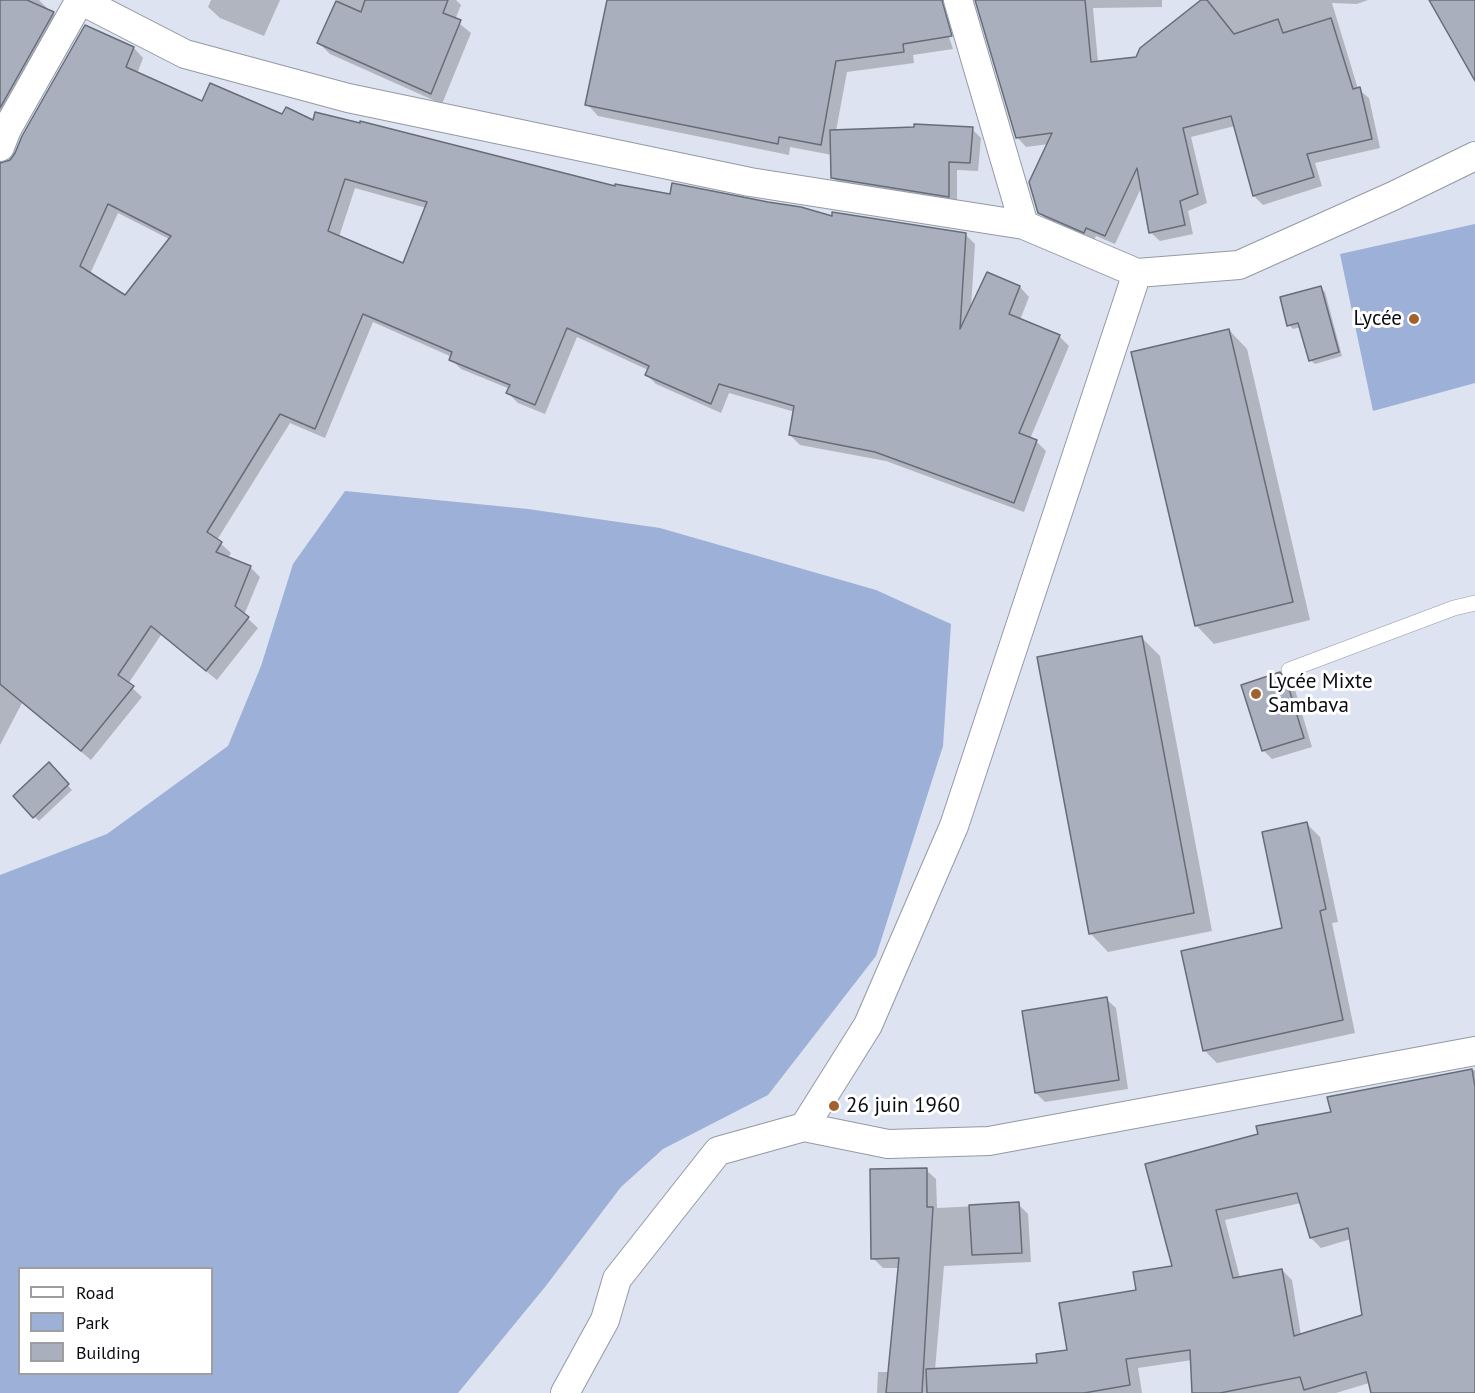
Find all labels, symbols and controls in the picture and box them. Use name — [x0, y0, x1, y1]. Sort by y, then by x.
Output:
place label: Lycée — [1354, 306, 1402, 332]
marker: Lycée — [1407, 312, 1421, 326]
place label: Lycée Mixte Sambava — [1268, 669, 1373, 719]
marker: Lycée Mixte Sambava — [1249, 687, 1263, 701]
place label: 26 juin 1960 — [846, 1093, 960, 1119]
marker: 26 juin 1960 — [827, 1099, 841, 1113]
legend — [18, 1267, 213, 1375]
text: Road — [76, 1281, 114, 1304]
text: Park — [76, 1311, 109, 1334]
text: Building — [76, 1341, 140, 1364]

